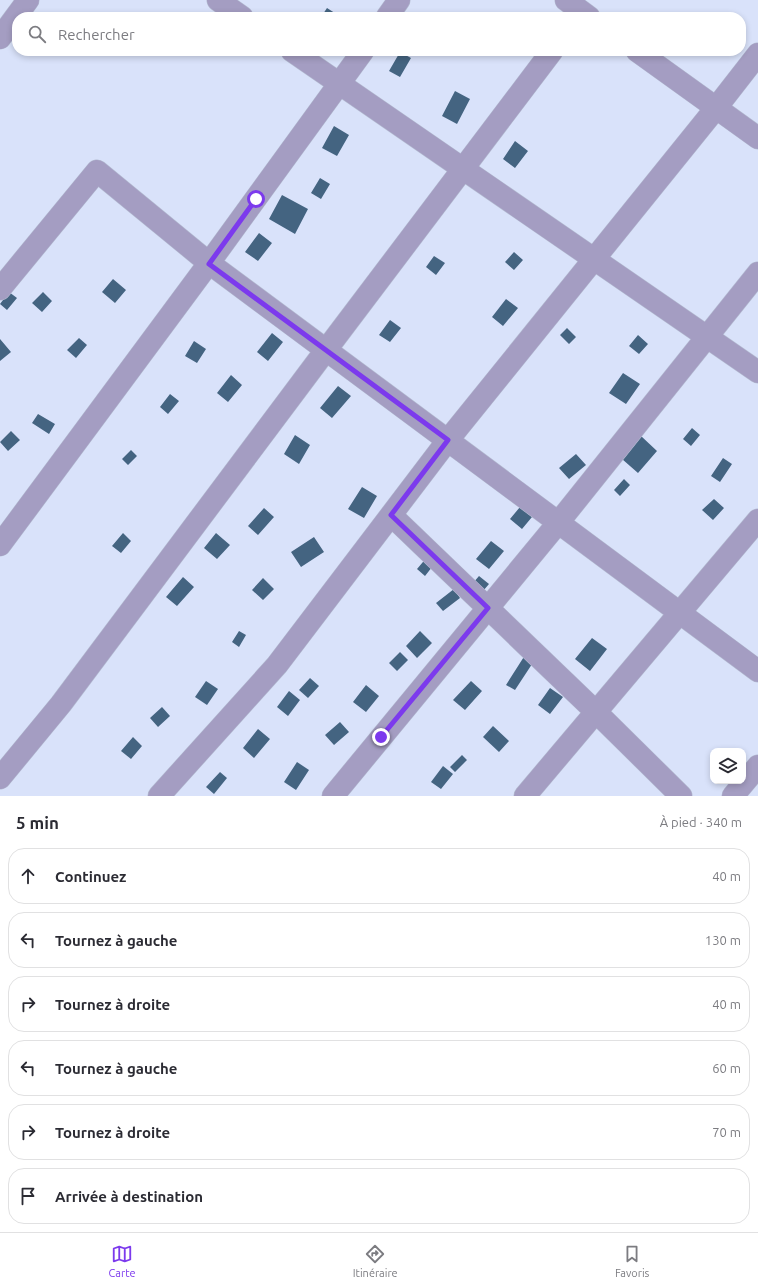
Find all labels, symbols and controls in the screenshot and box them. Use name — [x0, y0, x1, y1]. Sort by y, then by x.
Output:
search box — [12, 12, 746, 56]
icon: search — [26, 23, 48, 45]
text: Rechercher — [58, 26, 135, 43]
route start — [247, 190, 265, 208]
route end — [372, 728, 390, 746]
map controls — [710, 748, 746, 784]
button: layers — [710, 748, 746, 784]
text: 5 min — [16, 813, 59, 832]
text: À pied · 340 m — [660, 815, 742, 829]
icon: ahead — [17, 865, 39, 887]
text: Continuez — [55, 868, 126, 885]
text: 40 m — [712, 869, 741, 883]
icon: left — [17, 929, 39, 951]
text: Tournez à gauche — [55, 932, 178, 949]
text: 130 m — [705, 933, 741, 947]
icon: right — [17, 993, 39, 1015]
text: Tournez à droite — [55, 996, 170, 1013]
text: 40 m — [712, 997, 741, 1011]
icon: left — [17, 1057, 39, 1079]
text: Tournez à gauche — [55, 1060, 178, 1077]
text: 60 m — [712, 1061, 741, 1075]
icon: right — [17, 1121, 39, 1143]
text: Tournez à droite — [55, 1124, 170, 1141]
text: 70 m — [712, 1125, 741, 1139]
icon: arrive — [17, 1185, 39, 1207]
text: Arrivée à destination — [55, 1188, 203, 1205]
tab: Carte — [109, 1243, 136, 1279]
tab: Itinéraire — [353, 1243, 398, 1279]
tab: Favoris — [615, 1243, 649, 1279]

